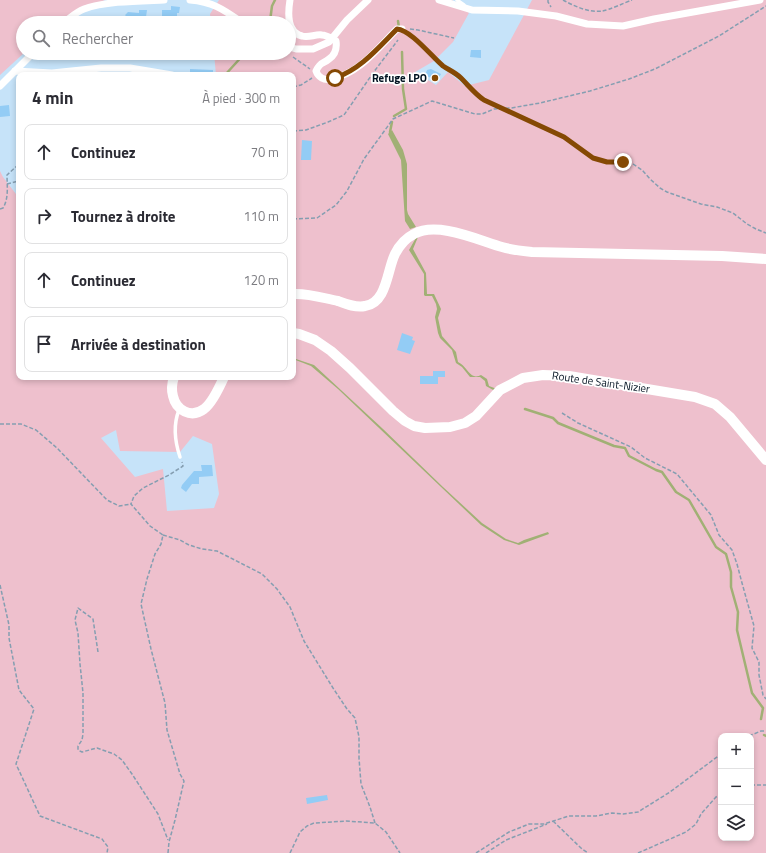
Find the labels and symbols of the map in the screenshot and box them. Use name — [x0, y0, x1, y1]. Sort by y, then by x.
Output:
route start — [326, 69, 344, 87]
place label: Refuge LPO — [372, 70, 427, 86]
marker: Refuge LPO — [430, 73, 440, 83]
route end — [614, 153, 632, 171]
street label: Route de Saint-Nizier — [551, 367, 651, 397]

